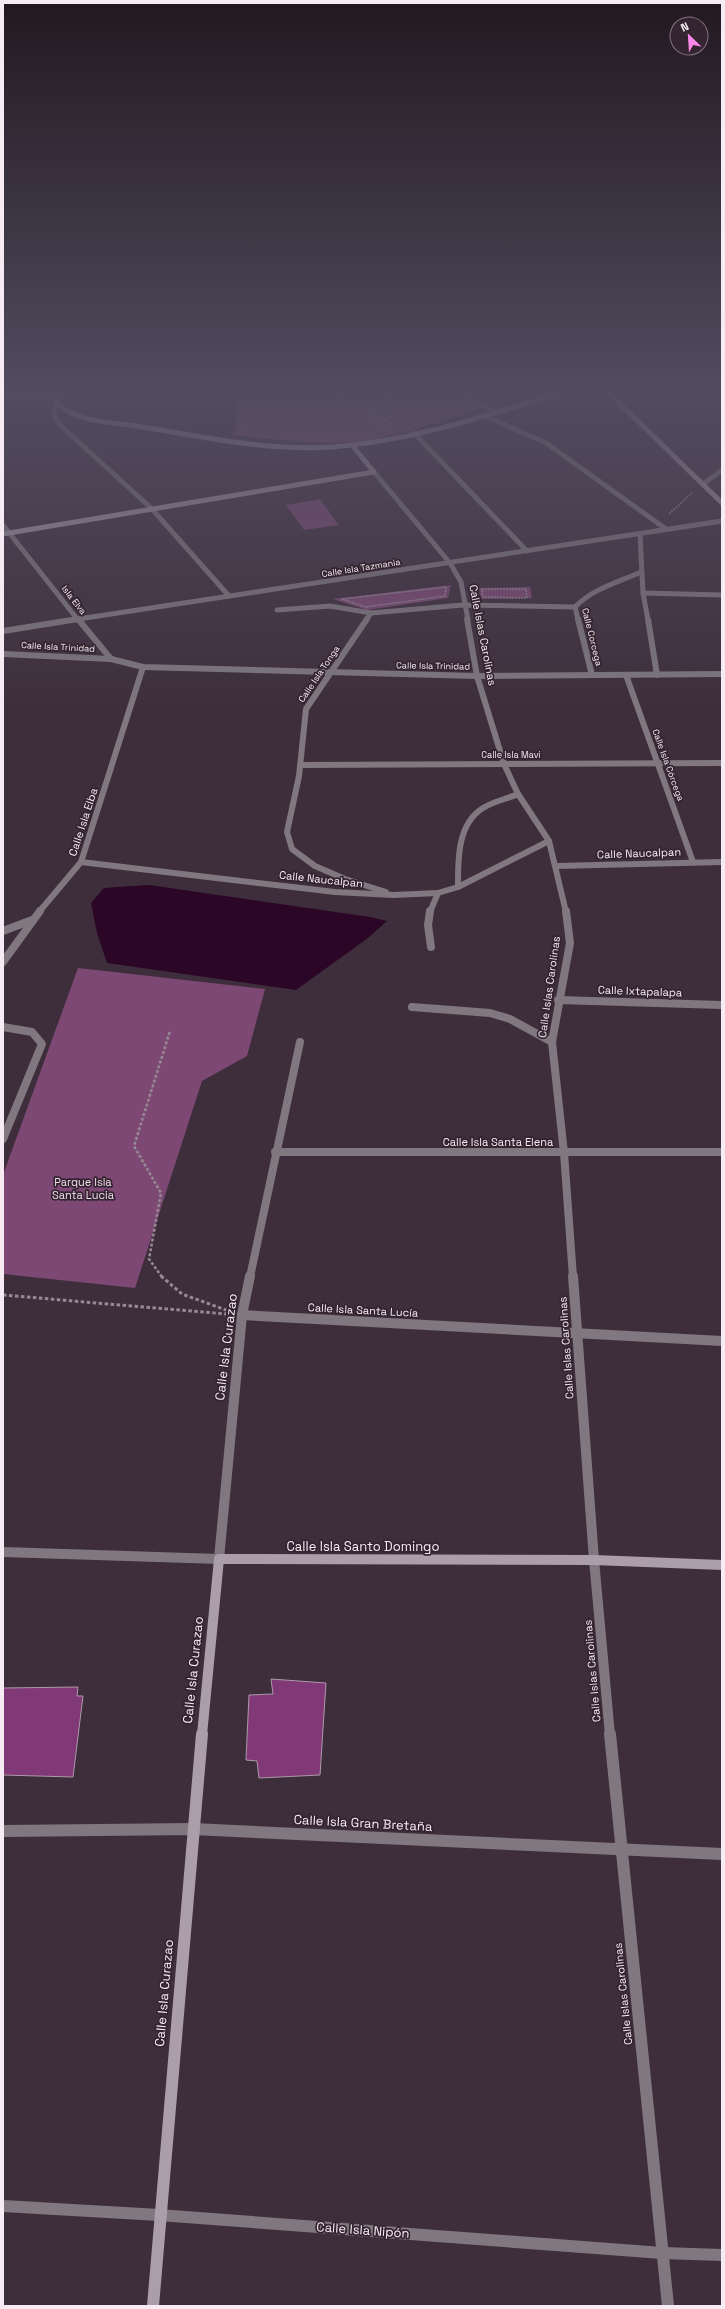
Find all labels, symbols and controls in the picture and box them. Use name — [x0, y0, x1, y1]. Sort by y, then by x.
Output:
north arrow — [669, 16, 709, 56]
text: N — [678, 19, 691, 35]
street label: Calle Isla Tazmania — [321, 556, 401, 580]
street label: Isla Elva — [59, 583, 89, 617]
street label: Calle Islas Carolinas — [466, 583, 500, 687]
street label: Calle Corcega — [579, 607, 605, 667]
street label: Calle Isla Trinidad — [21, 639, 95, 655]
street label: Calle Isla Tonga — [296, 643, 342, 705]
street label: Calle Isla Trinidad — [396, 659, 470, 673]
street label: Calle Isla Córcega — [649, 727, 687, 803]
street label: Calle Isla Mavi — [481, 749, 541, 761]
street label: Calle Isla Elba — [65, 786, 101, 858]
street label: Calle Naucalpan — [597, 845, 681, 861]
street label: Calle Naucalpan — [278, 868, 364, 890]
street label: Calle Islas Carolinas — [535, 935, 563, 1039]
street label: Calle Ixtapalapa — [598, 983, 683, 999]
street label: Calle Isla Santa Elena — [443, 1135, 554, 1149]
park label: Parque Isla Santa Lucia — [52, 1175, 115, 1202]
street label: Calle Isla Curazao — [211, 1292, 241, 1402]
street label: Calle Islas Carolinas — [555, 1296, 577, 1400]
street label: Calle Isla Santa Lucía — [307, 1300, 419, 1320]
street label: Calle Isla Santo Domingo — [287, 1538, 439, 1555]
street label: Calle Isla Curazao — [179, 1616, 207, 1724]
street label: Calle Islas Carolinas — [581, 1619, 603, 1723]
street label: Calle Isla Gran Bretaña — [293, 1811, 433, 1835]
street label: Calle Isla Curazao — [151, 1939, 177, 2047]
street label: Calle Islas Carolinas — [611, 1942, 635, 2046]
street label: Calle Isla Nipón — [316, 2218, 410, 2242]

